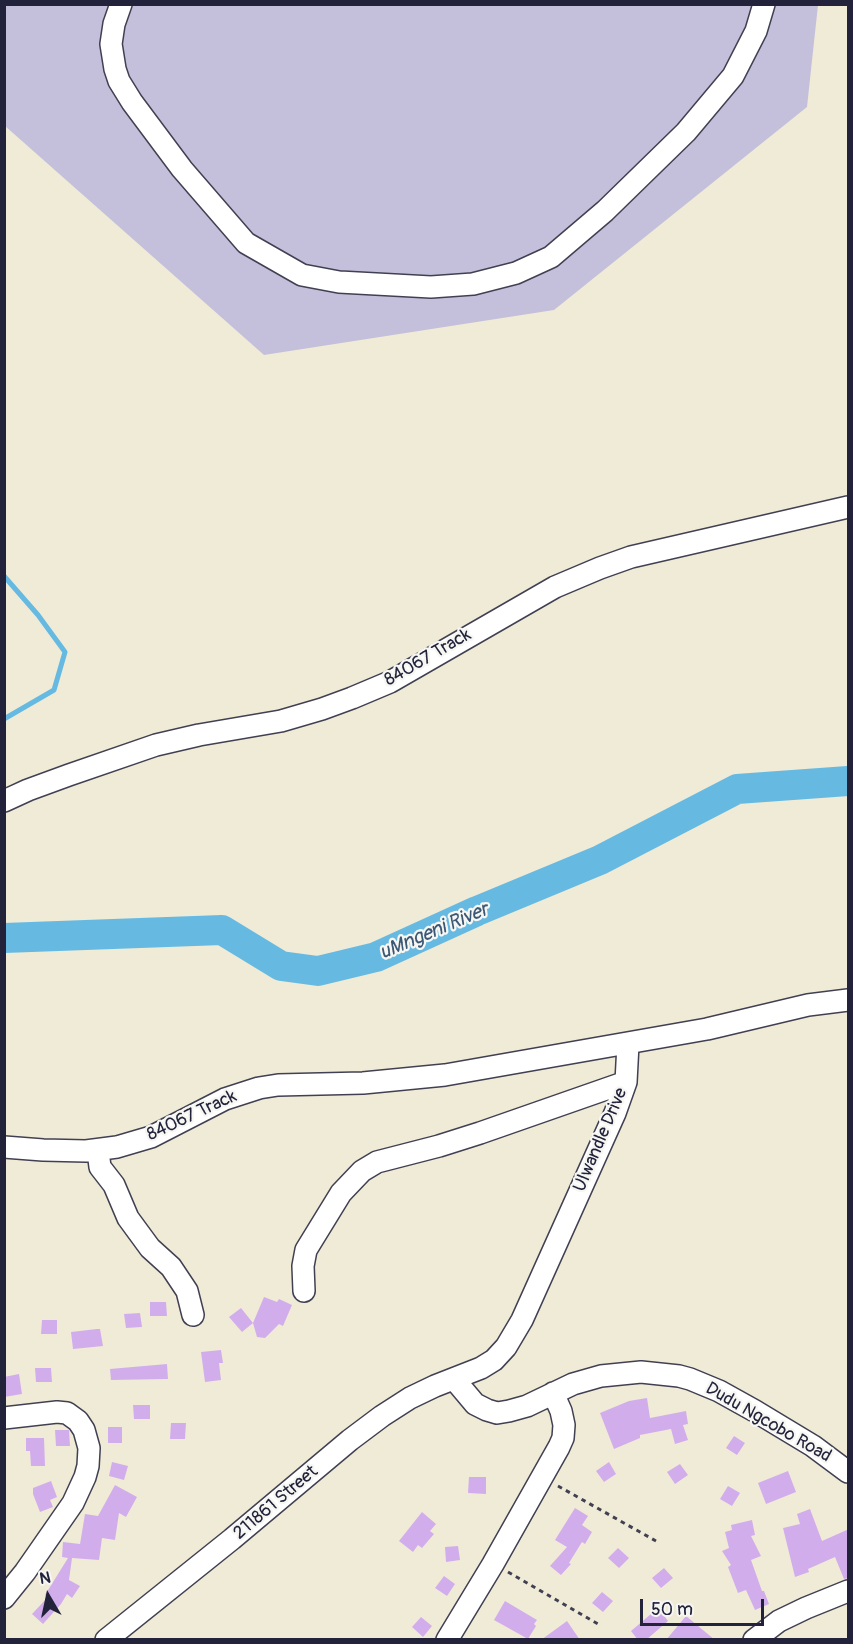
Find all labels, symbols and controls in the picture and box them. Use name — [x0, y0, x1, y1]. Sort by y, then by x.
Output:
street label: 84067 Track — [381, 625, 475, 691]
water label: uMngeni River — [376, 898, 492, 966]
street label: Ulwandle Drive — [569, 1085, 633, 1195]
street label: 84067 Track — [144, 1086, 240, 1146]
street label: Dudu Ngcobo Road — [701, 1378, 835, 1468]
street label: 211861 Street — [229, 1461, 323, 1545]
north arrow — [18, 1566, 78, 1626]
text: N — [38, 1567, 52, 1589]
scale bar — [643, 1587, 768, 1625]
text: 50 m — [651, 1598, 693, 1621]

